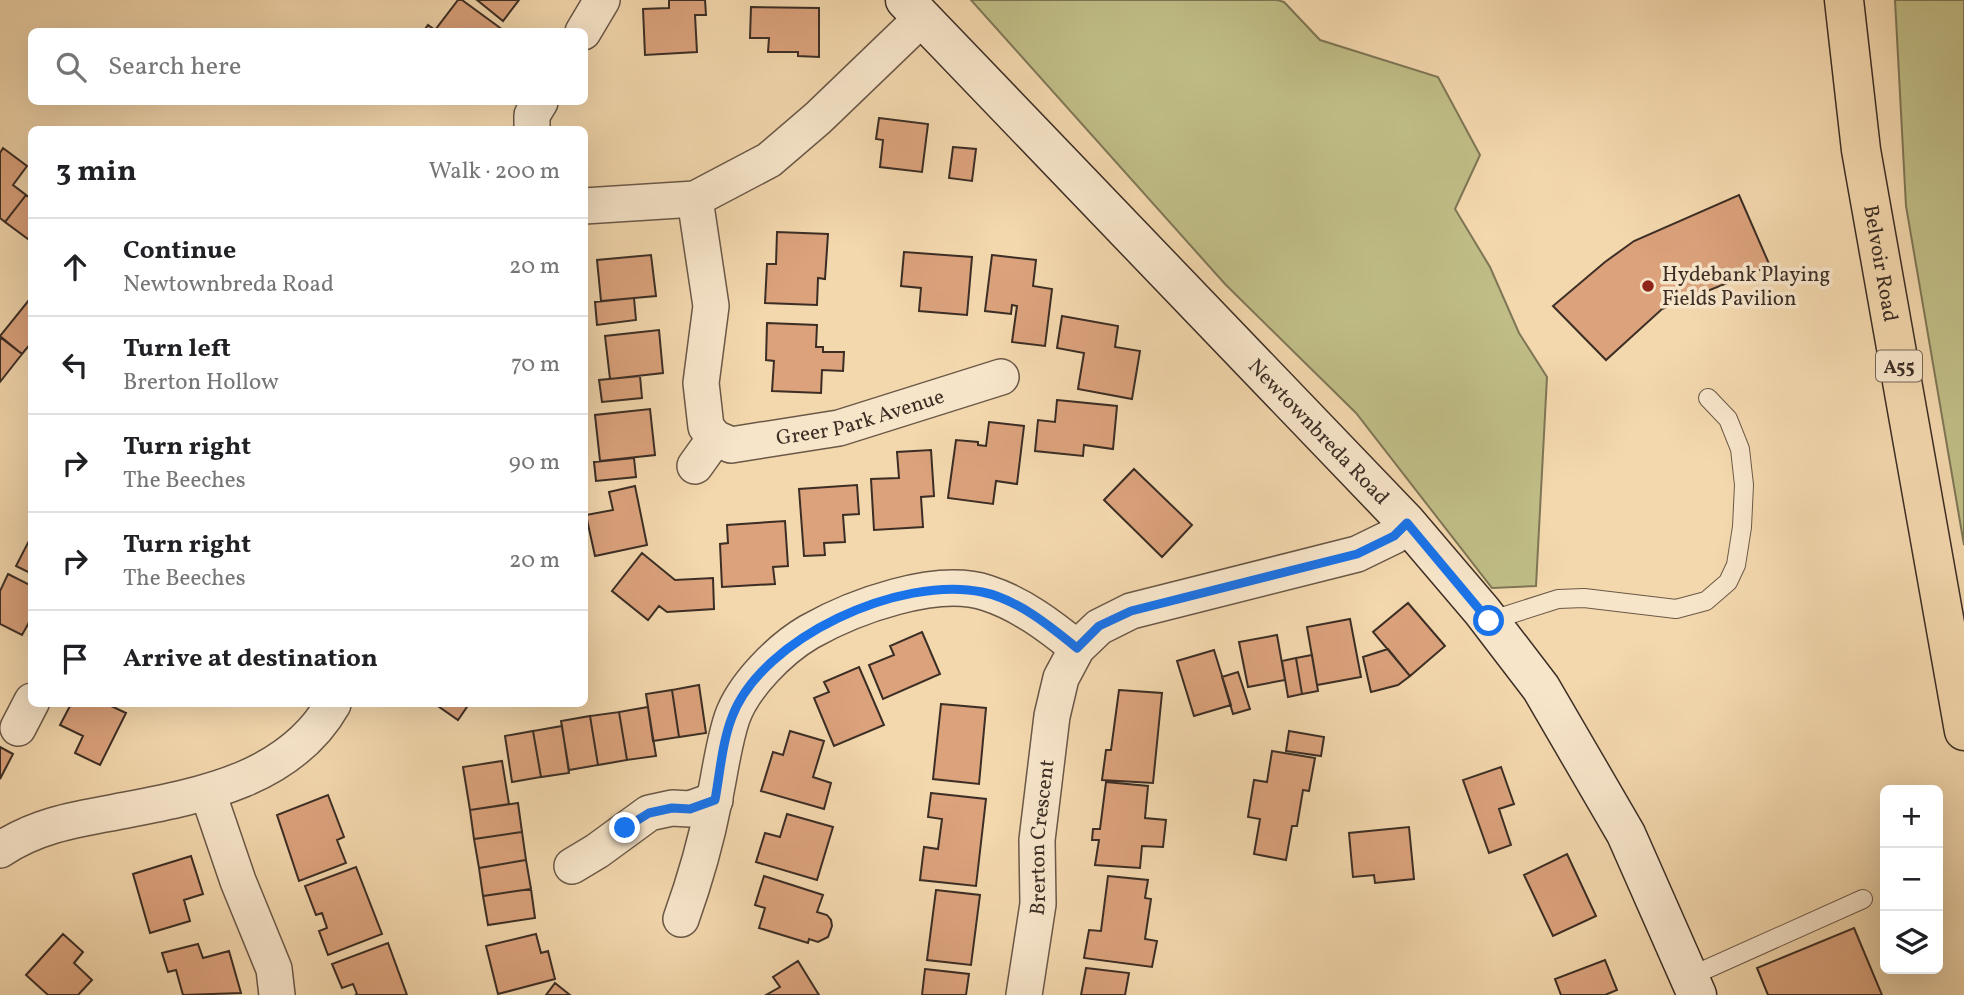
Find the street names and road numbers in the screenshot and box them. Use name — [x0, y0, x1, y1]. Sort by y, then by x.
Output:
street label: Belvoir Road — [1855, 203, 1904, 324]
road number: A55 — [1876, 350, 1922, 382]
street label: Newtownbreda Road — [1241, 353, 1395, 512]
street label: Greer Park Avenue — [774, 383, 948, 454]
street label: Brerton Crescent — [1023, 758, 1063, 918]

